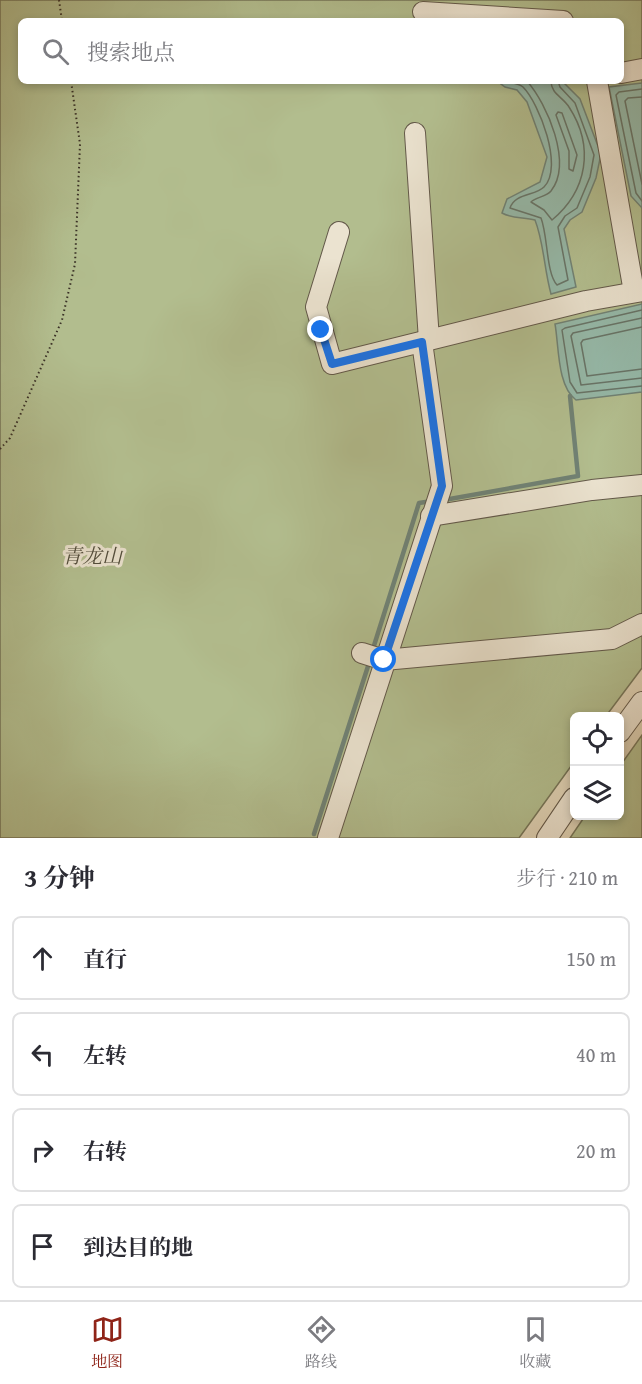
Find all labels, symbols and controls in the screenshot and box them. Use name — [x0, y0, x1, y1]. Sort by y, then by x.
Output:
search box — [18, 18, 624, 84]
icon: search — [39, 35, 72, 68]
text: 搜索地点 — [87, 36, 175, 68]
route end — [307, 316, 333, 342]
park label: 青龙山 — [62, 541, 124, 570]
route start — [370, 646, 396, 672]
map controls — [570, 712, 624, 820]
button: locate — [570, 712, 624, 766]
button: layers — [570, 766, 624, 820]
text: 3 分钟 — [24, 858, 95, 897]
text: 步行 · 210 m — [516, 863, 618, 892]
icon: ahead — [26, 942, 59, 975]
text: 直行 — [83, 943, 127, 975]
text: 150 m — [566, 944, 616, 973]
icon: left — [26, 1038, 59, 1071]
text: 左转 — [83, 1039, 127, 1071]
text: 40 m — [576, 1040, 616, 1069]
icon: right — [26, 1134, 59, 1167]
text: 右转 — [83, 1135, 127, 1167]
text: 20 m — [576, 1136, 616, 1165]
icon: arrive — [26, 1230, 59, 1263]
text: 到达目的地 — [83, 1231, 193, 1263]
tab: 地图 — [91, 1313, 124, 1373]
tab: 路线 — [305, 1313, 338, 1373]
tab: 收藏 — [519, 1313, 552, 1373]

